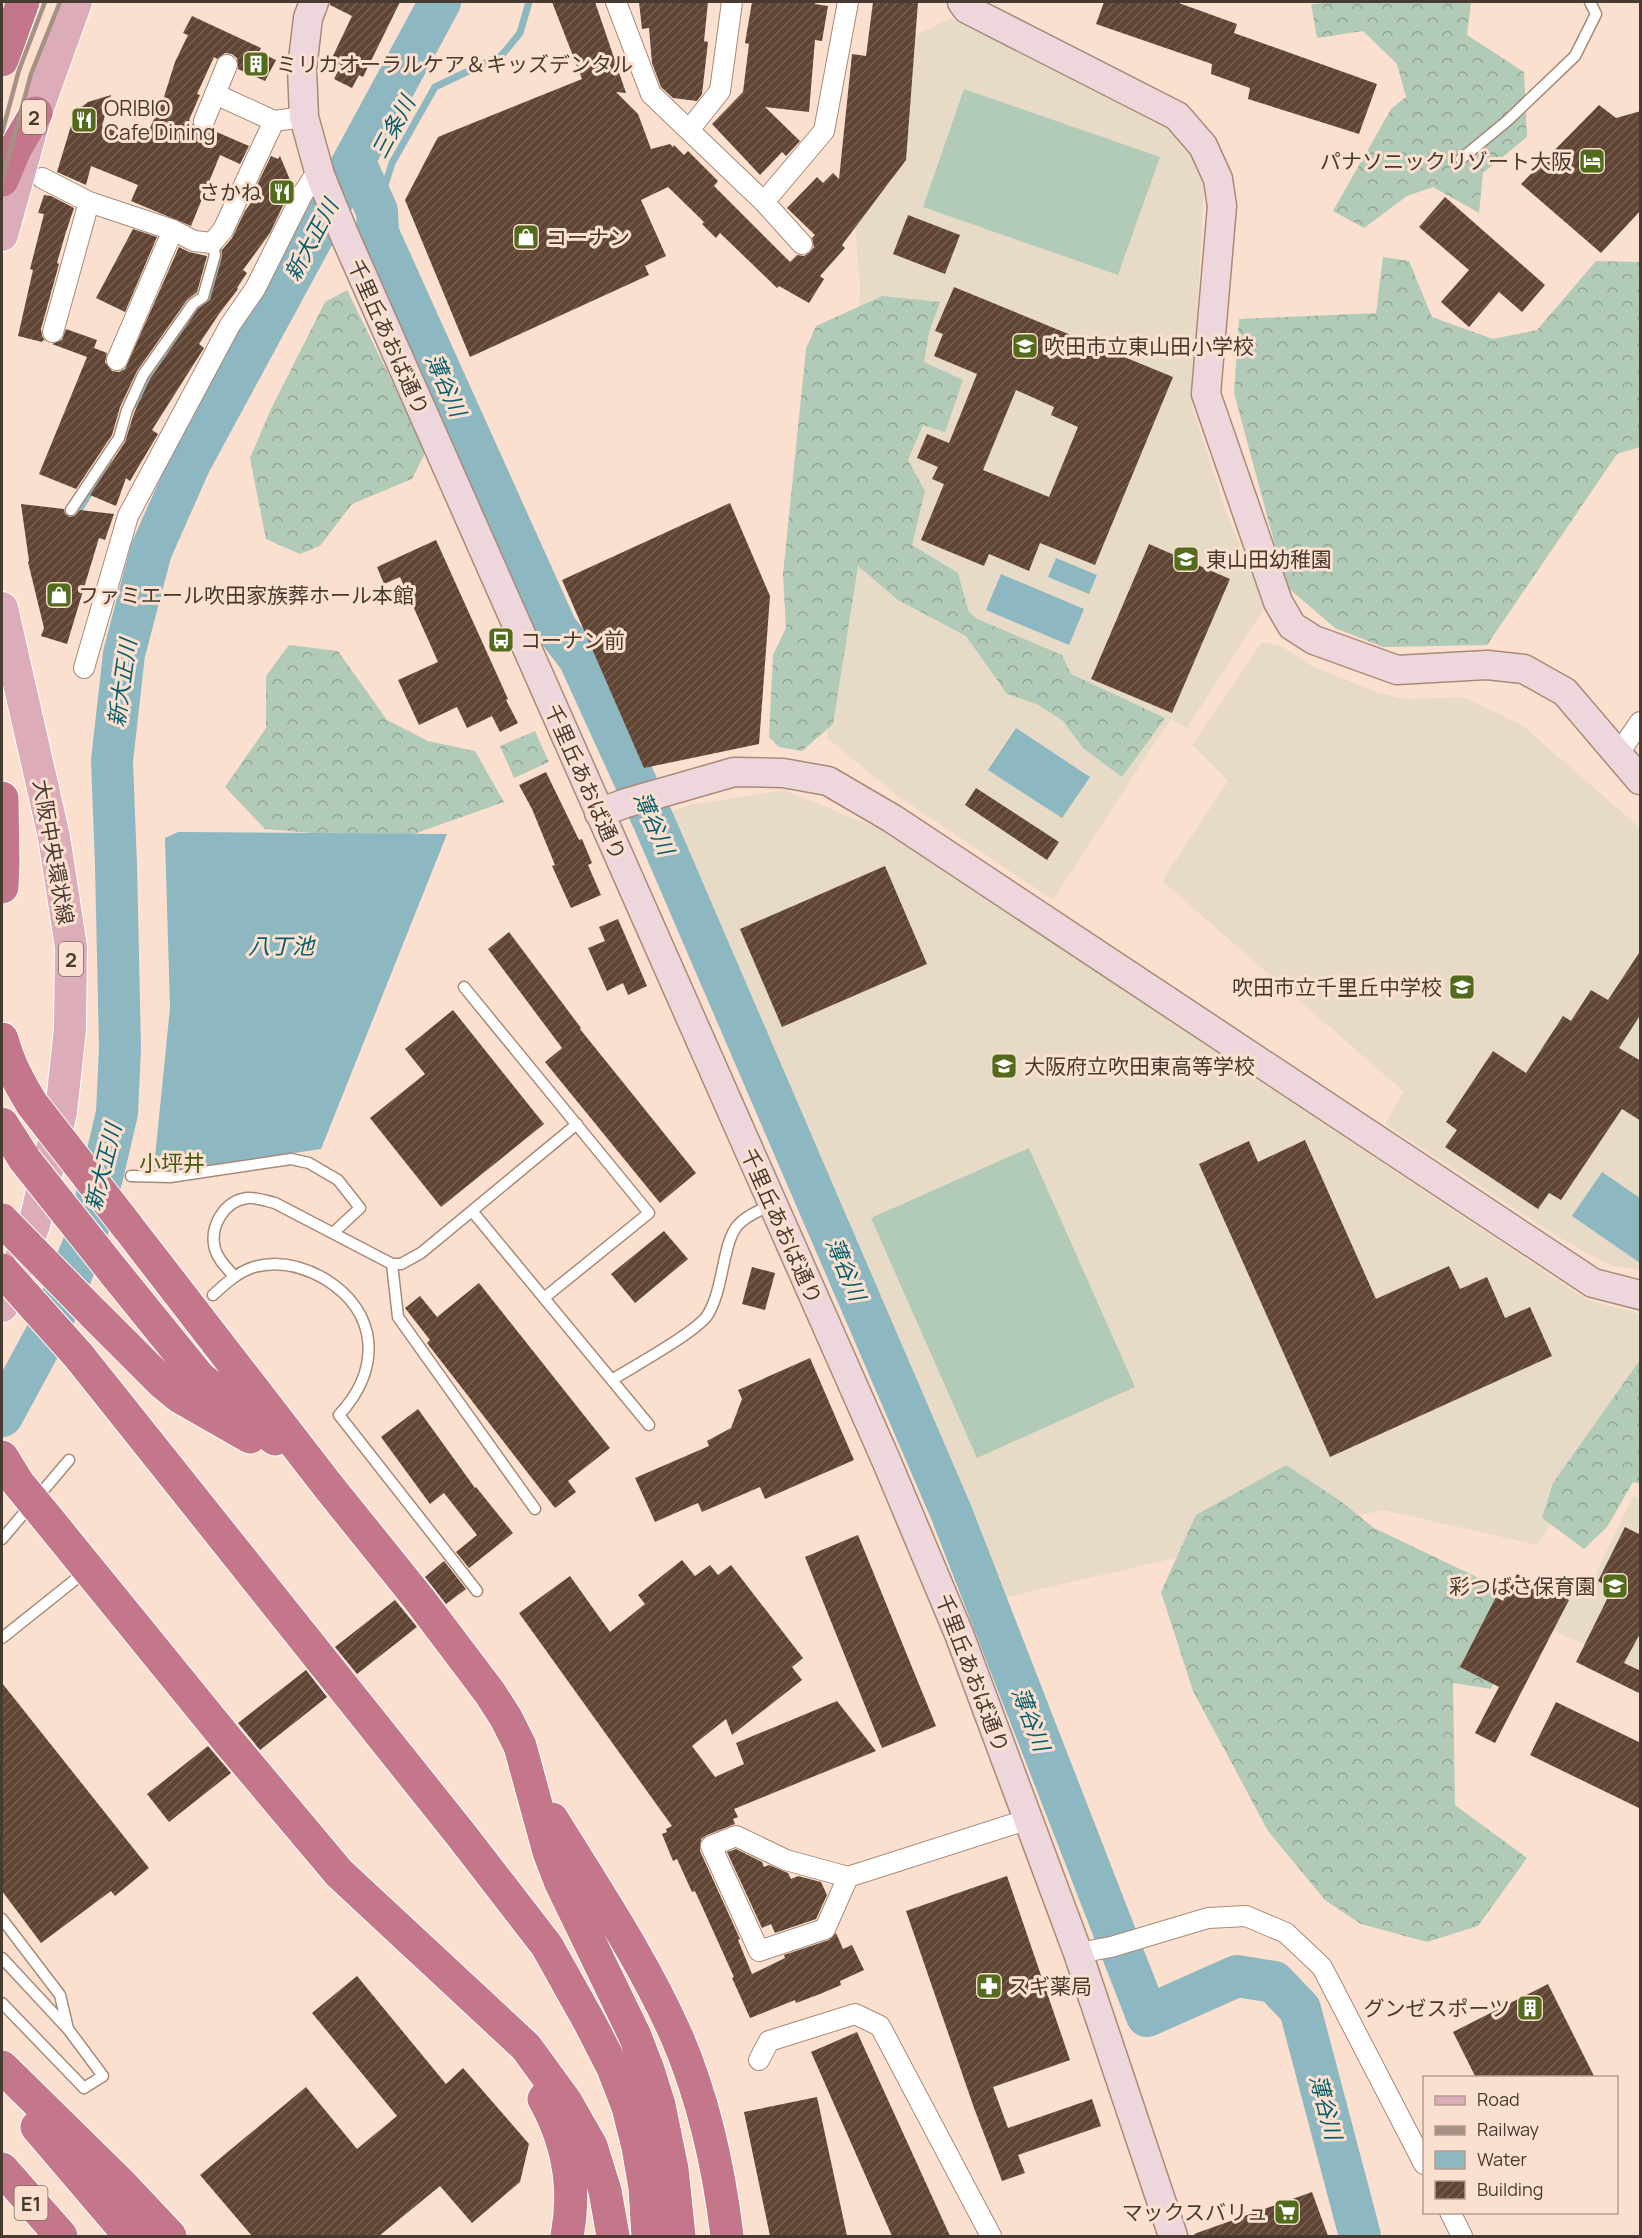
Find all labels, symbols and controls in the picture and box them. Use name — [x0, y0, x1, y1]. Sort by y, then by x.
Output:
building icon: ミリカオーラルケア＆キッズデンタル — [241, 49, 271, 79]
place label: ミリカオーラルケア＆キッズデンタル — [276, 50, 633, 78]
water label: 三条川 — [364, 89, 423, 163]
place label: ORIBIO Cafe Dining — [104, 94, 215, 146]
road number: 2 — [22, 100, 46, 134]
restaurant icon: ORIBIO Cafe Dining — [69, 105, 99, 135]
hotel icon: パナソニックリゾート大阪 — [1577, 146, 1607, 176]
place label: パナソニックリゾート大阪 — [1320, 147, 1572, 175]
restaurant icon: さかね — [267, 177, 297, 207]
place label: さかね — [199, 178, 262, 206]
water label: 新大正川 — [277, 192, 346, 286]
shop icon: コーナン — [511, 222, 541, 252]
place label: コーナン — [546, 223, 630, 251]
street label: 千里丘あおば通り — [342, 255, 436, 419]
school or university icon: 吹田市立東山田小学校 — [1010, 331, 1040, 361]
place label: 吹田市立東山田小学校 — [1044, 332, 1254, 360]
water label: 薄谷川 — [419, 349, 474, 423]
school or university icon: 東山田幼稚園 — [1171, 544, 1201, 574]
place label: 東山田幼稚園 — [1206, 545, 1332, 573]
shop icon: ファミエール吹田家族葬ホール本館 — [44, 580, 74, 610]
place label: ファミエール吹田家族葬ホール本館 — [78, 581, 414, 609]
bus stop icon: コーナン前 — [486, 625, 516, 655]
place label: コーナン前 — [520, 626, 625, 654]
water label: 新大正川 — [101, 635, 143, 729]
street label: 千里丘あおば通り — [539, 700, 633, 864]
street label: 大阪中央環状線 — [27, 777, 81, 927]
water label: 薄谷川 — [627, 787, 682, 861]
water label: 八丁池 — [248, 931, 316, 961]
road number: 2 — [59, 942, 83, 976]
school or university icon: 吹田市立千里丘中学校 — [1447, 972, 1477, 1002]
place label: 吹田市立千里丘中学校 — [1232, 973, 1442, 1001]
school or university icon: 大阪府立吹田東高等学校 — [989, 1051, 1019, 1081]
place label: 大阪府立吹田東高等学校 — [1024, 1052, 1255, 1080]
water label: 新大正川 — [78, 1119, 129, 1213]
street label: 千里丘あおば通り — [735, 1144, 829, 1308]
district label: 小坪井 — [139, 1148, 205, 1178]
water label: 薄谷川 — [819, 1233, 873, 1307]
school or university icon: 彩つばさ保育園 — [1600, 1571, 1630, 1601]
place label: 彩つばさ保育園 — [1449, 1572, 1596, 1600]
street label: 千里丘あおば通り — [930, 1590, 1016, 1756]
water label: 薄谷川 — [1005, 1683, 1058, 1757]
pharmacy icon: スギ薬局 — [974, 1971, 1004, 2001]
place label: スギ薬局 — [1008, 1972, 1092, 2000]
building icon: グンゼスポーツ — [1515, 1993, 1545, 2023]
place label: グンゼスポーツ — [1363, 1994, 1510, 2022]
water label: 薄谷川 — [1303, 2071, 1350, 2145]
legend — [1423, 2076, 1618, 2214]
text: Road — [1477, 2087, 1520, 2111]
text: Railway — [1477, 2117, 1539, 2141]
text: Water — [1477, 2147, 1527, 2171]
text: Building — [1477, 2177, 1543, 2201]
road number: E1 — [15, 2186, 48, 2220]
supermarket icon: マックスバリュ — [1272, 2197, 1302, 2227]
place label: マックスバリュ — [1122, 2198, 1268, 2226]

